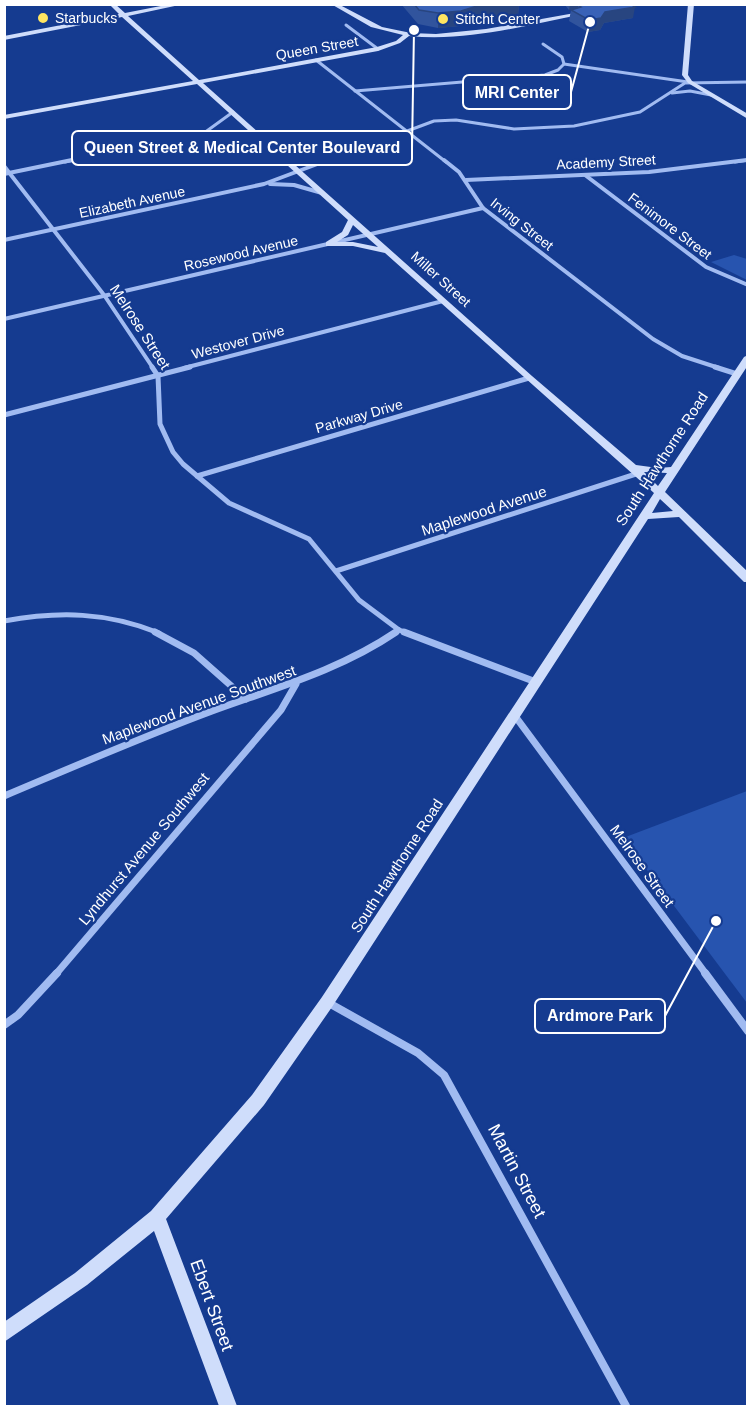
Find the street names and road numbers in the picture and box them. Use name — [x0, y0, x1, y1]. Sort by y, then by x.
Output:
street label: Queen Street — [275, 33, 360, 63]
street label: Academy Street — [556, 151, 656, 173]
street label: Elizabeth Avenue — [78, 183, 187, 221]
street label: Fenimore Street — [625, 189, 715, 263]
street label: Irving Street — [487, 194, 557, 254]
street label: Rosewood Avenue — [182, 232, 300, 274]
street label: Miller Street — [408, 248, 474, 310]
street label: Melrose Street — [107, 281, 175, 373]
street label: Westover Drive — [190, 322, 286, 362]
street label: South Hawthorne Road — [612, 389, 711, 529]
street label: Parkway Drive — [313, 396, 405, 436]
street label: Maplewood Avenue — [419, 482, 549, 539]
street label: Maplewood Avenue Southwest — [100, 661, 299, 748]
street label: Lyndhurst Avenue Southwest — [75, 768, 213, 928]
street label: South Hawthorne Road — [347, 796, 446, 936]
street label: Melrose Street — [607, 821, 678, 911]
street label: Martin Street — [484, 1121, 550, 1221]
street label: Ebert Street — [186, 1256, 238, 1354]

